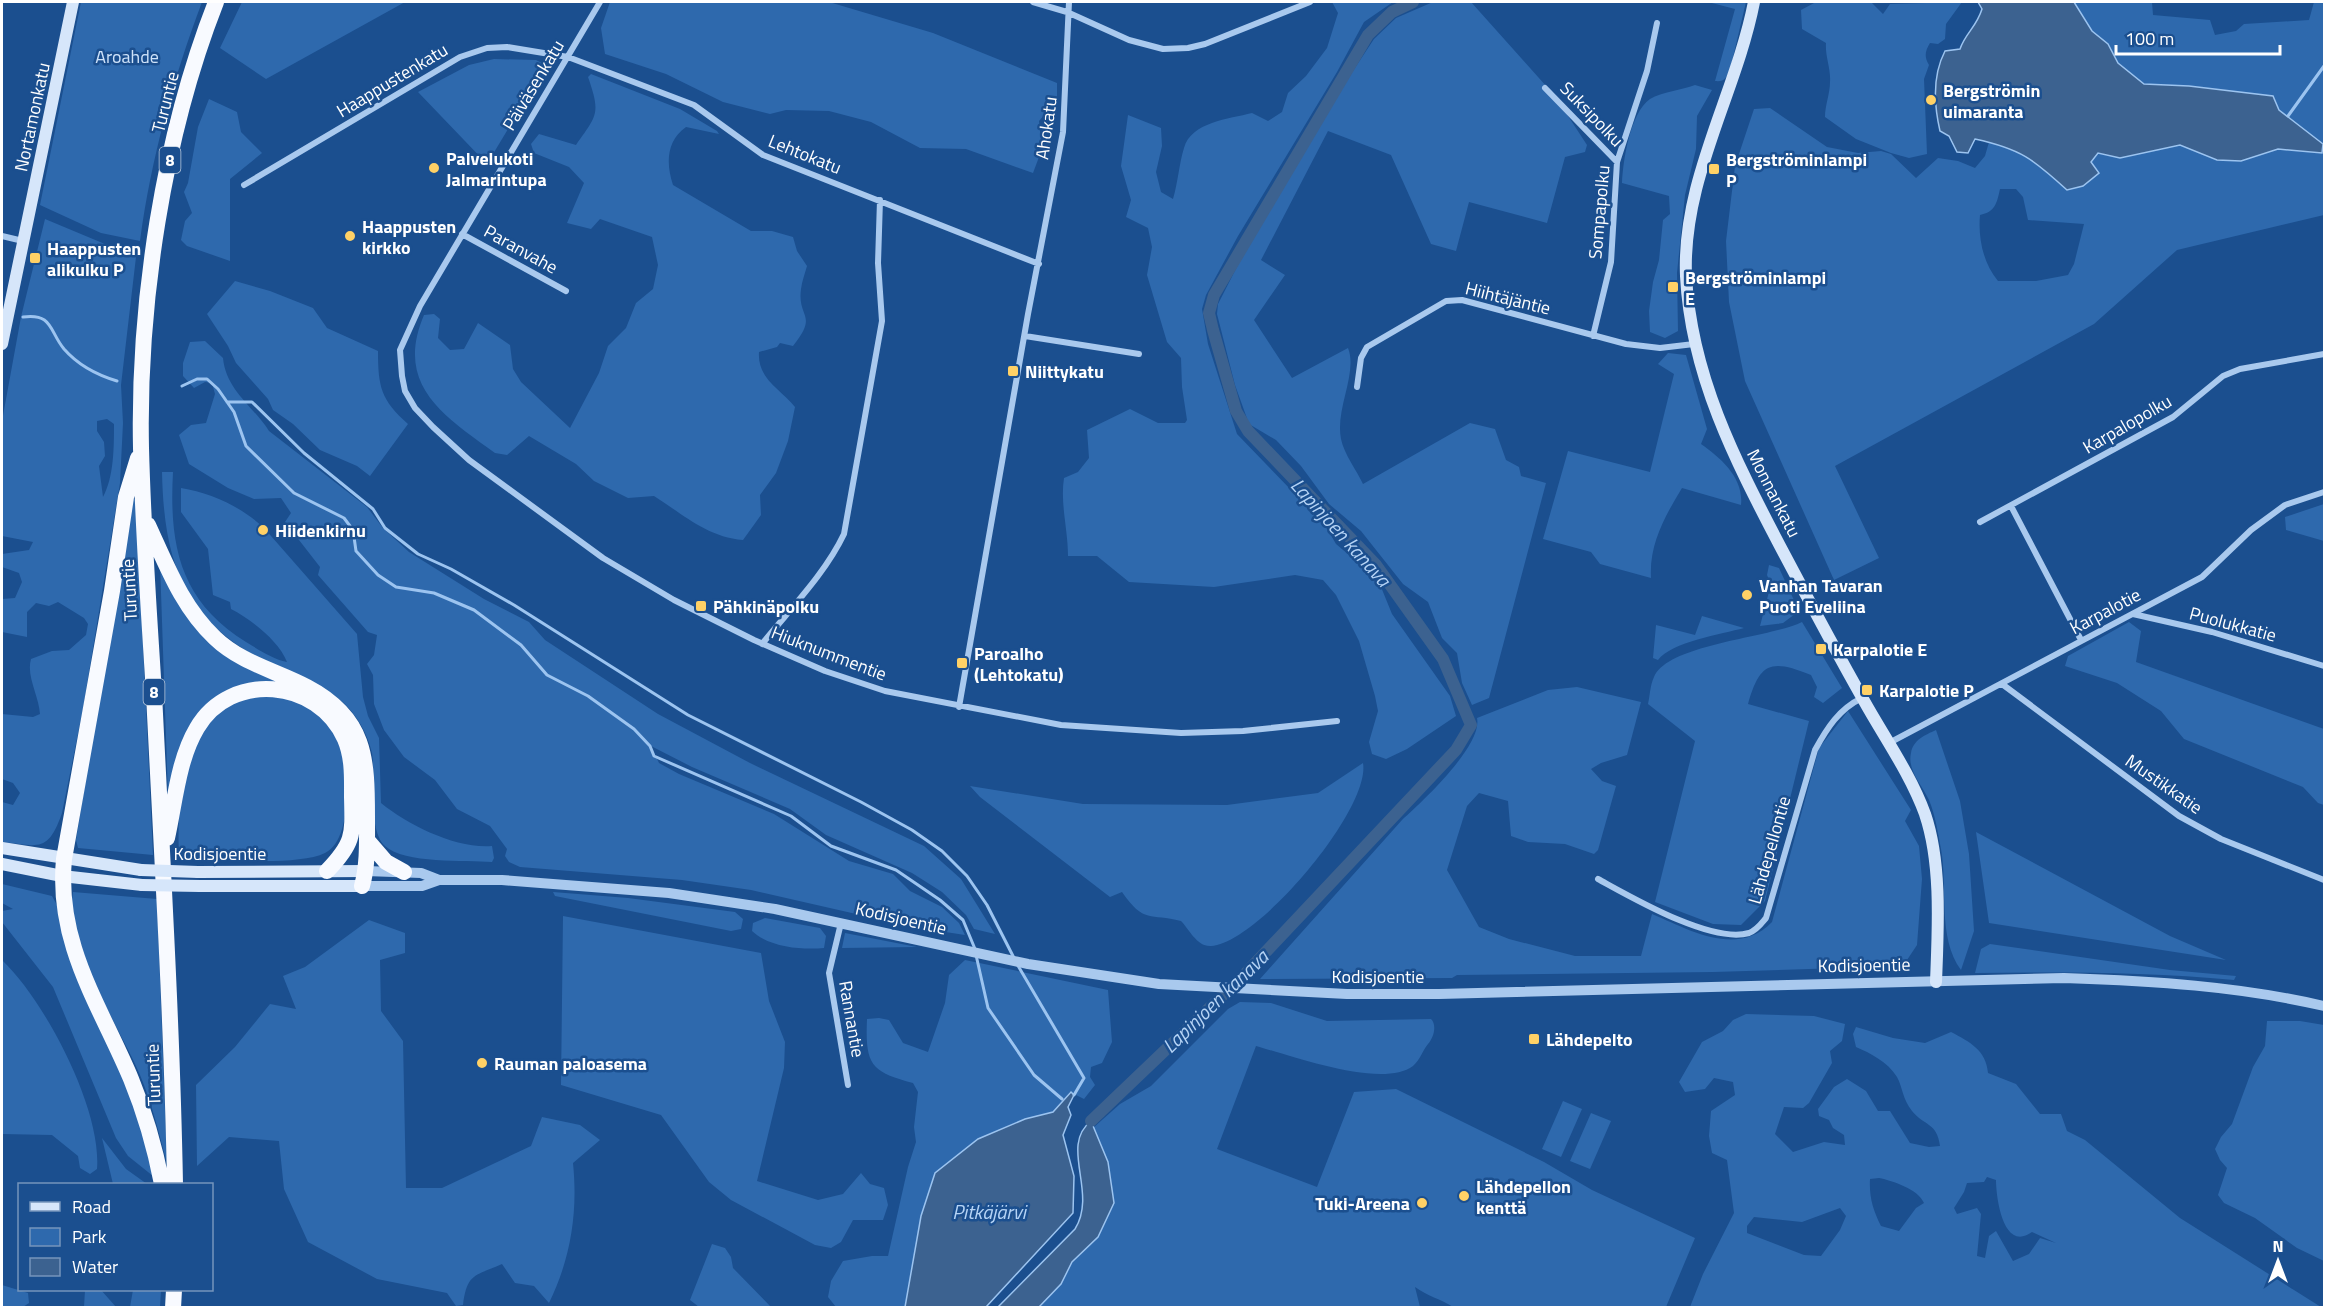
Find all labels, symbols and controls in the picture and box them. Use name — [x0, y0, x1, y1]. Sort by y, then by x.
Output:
scale bar — [2116, 18, 2280, 56]
text: 100 m — [2125, 25, 2174, 52]
street label: Päiväsenkatu — [495, 34, 571, 136]
street label: Haappustenkatu — [331, 36, 453, 124]
park label: Aroahde — [95, 43, 159, 70]
street label: Nortamonkatu — [7, 60, 57, 174]
street label: Turuntie — [144, 69, 186, 135]
street label: Suksipolku — [1554, 75, 1630, 153]
place label: Bergströmin uimaranta — [1943, 77, 2040, 125]
marker: Bergströmin uimaranta — [1924, 93, 1938, 107]
street label: Ahokatu — [1028, 95, 1064, 161]
street label: Lehtokatu — [764, 127, 846, 181]
place label: Palvelukoti Jalmarintupa — [446, 145, 547, 193]
place label: Bergströminlampi P — [1726, 146, 1867, 194]
road number: 8 — [160, 147, 180, 173]
marker: Palvelukoti Jalmarintupa — [427, 161, 441, 175]
marker: Bergströminlampi P — [1707, 162, 1721, 176]
street label: Sompapolku — [1581, 164, 1617, 260]
place label: Haappusten kirkko — [362, 213, 456, 261]
street label: Paranvahe — [479, 218, 563, 280]
marker: Haappusten kirkko — [343, 229, 357, 243]
place label: Haappusten alikulku P — [47, 235, 141, 283]
marker: Haappusten alikulku P — [28, 251, 42, 265]
place label: Bergströminlampi E — [1685, 264, 1826, 312]
street label: Hiihtäjäntie — [1463, 274, 1553, 322]
marker: Bergströminlampi E — [1666, 280, 1680, 294]
place label: Niittykatu — [1025, 358, 1104, 385]
marker: Niittykatu — [1006, 364, 1020, 378]
street label: Karpalopolku — [2077, 388, 2177, 460]
street label: Monnankatu — [1740, 444, 1808, 542]
water label: Lapinjoen kanava — [1283, 471, 1399, 594]
place label: Hiidenkirnu — [275, 517, 366, 544]
marker: Hiidenkirnu — [256, 523, 270, 537]
street label: Turuntie — [114, 558, 144, 622]
place label: Vanhan Tavaran Puoti Eveliina — [1759, 572, 1883, 620]
street label: Karpalotie — [2065, 581, 2145, 641]
marker: Vanhan Tavaran Puoti Eveliina — [1740, 588, 1754, 602]
place label: Pähkinäpolku — [713, 593, 819, 620]
marker: Pähkinäpolku — [694, 599, 708, 613]
street label: Puolukkatie — [2187, 599, 2279, 649]
street label: Hiuknummentie — [767, 619, 891, 687]
place label: Karpalotie E — [1833, 636, 1927, 663]
place label: Paroalho (Lehtokatu) — [974, 640, 1064, 688]
marker: Karpalotie E — [1814, 642, 1828, 656]
marker: Paroalho (Lehtokatu) — [955, 656, 969, 670]
place label: Karpalotie P — [1879, 677, 1974, 704]
road number: 8 — [144, 679, 164, 705]
marker: Karpalotie P — [1860, 683, 1874, 697]
street label: Mustikkatie — [2120, 747, 2208, 821]
street label: Lähdepellontie — [1741, 793, 1797, 907]
street label: Kodisjoentie — [174, 840, 266, 867]
street label: Kodisjoentie — [853, 894, 949, 942]
water label: Lapinjoen kanava — [1155, 941, 1276, 1060]
street label: Kodisjoentie — [1817, 951, 1911, 979]
street label: Kodisjoentie — [1332, 963, 1424, 990]
street label: Rannantie — [832, 979, 872, 1059]
place label: Lähdepelto — [1546, 1026, 1633, 1053]
marker: Lähdepelto — [1527, 1032, 1541, 1046]
street label: Turuntie — [138, 1043, 168, 1107]
place label: Rauman paloasema — [494, 1050, 647, 1077]
marker: Rauman paloasema — [475, 1056, 489, 1070]
place label: Lähdepellon kenttä — [1476, 1173, 1571, 1221]
legend — [18, 1183, 213, 1291]
marker: Lähdepellon kenttä — [1457, 1189, 1471, 1203]
place label: Tuki-Areena — [1315, 1190, 1410, 1217]
text: Road — [72, 1193, 111, 1220]
water label: Pitkäjärvi — [952, 1196, 1029, 1227]
marker: Tuki-Areena — [1415, 1196, 1429, 1210]
text: Park — [72, 1223, 107, 1250]
north arrow — [2248, 1231, 2308, 1291]
text: N — [2272, 1234, 2284, 1258]
text: Water — [72, 1253, 118, 1280]

